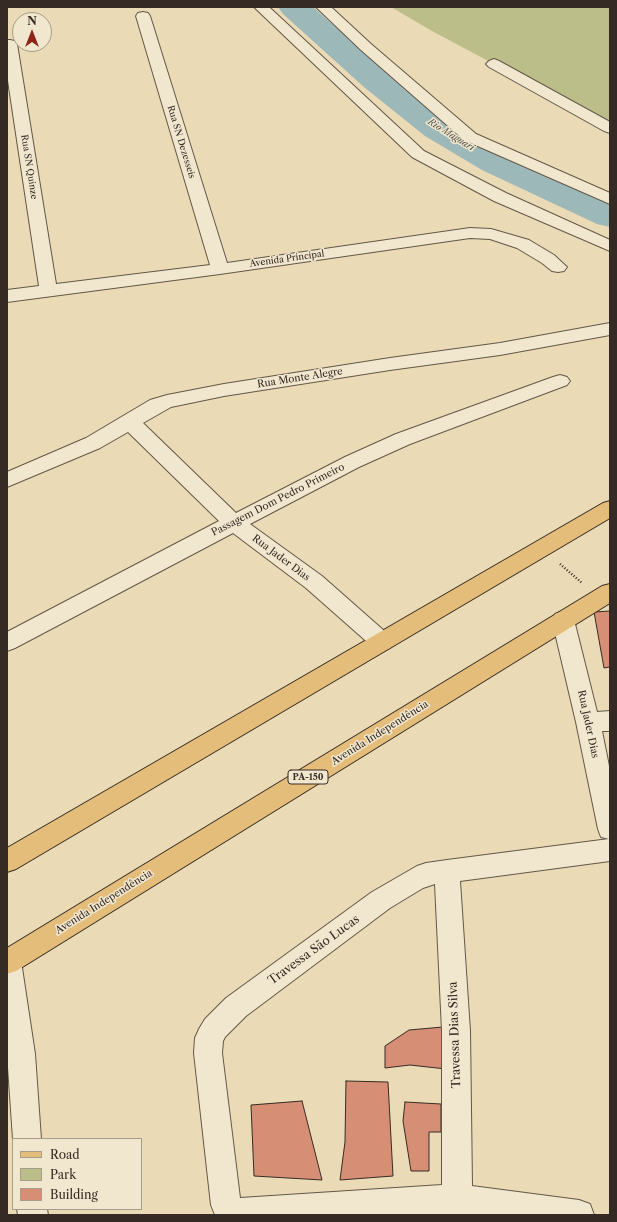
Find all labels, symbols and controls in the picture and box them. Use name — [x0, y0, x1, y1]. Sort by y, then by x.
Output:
north arrow — [12, 12, 52, 52]
text: N — [27, 14, 37, 28]
street label: Rua SN Dezesseis — [165, 104, 197, 180]
water label: Rio Maguari — [426, 117, 476, 153]
street label: Rua SN Quinze — [19, 134, 39, 200]
street label: Avenida Principal — [249, 248, 325, 270]
street label: Rua Monte Alegre — [256, 365, 344, 391]
street label: Passagem Dom Pedro Primeiro — [209, 461, 347, 539]
street label: Rua Jader Dias — [250, 532, 312, 584]
street label: Rua Jader Dias — [575, 689, 601, 759]
street label: Avenida Independência — [329, 698, 431, 768]
road number: PA-150 — [288, 770, 328, 784]
street label: Avenida Independência — [53, 867, 155, 937]
street label: Travessa São Lucas — [266, 912, 362, 988]
street label: Travessa Dias Silva — [446, 981, 464, 1089]
legend — [12, 1138, 142, 1210]
text: Road — [50, 1147, 80, 1162]
text: Park — [50, 1167, 76, 1182]
text: Building — [50, 1187, 98, 1202]

